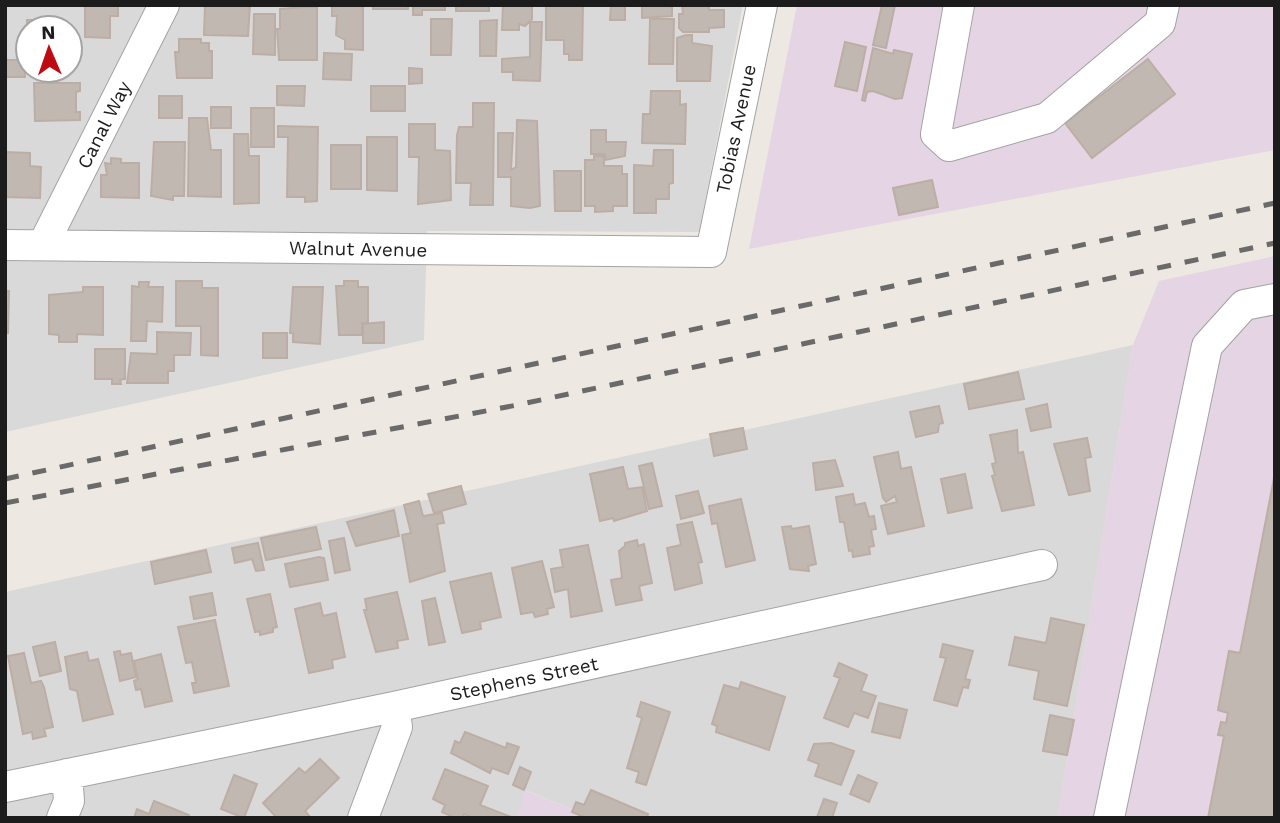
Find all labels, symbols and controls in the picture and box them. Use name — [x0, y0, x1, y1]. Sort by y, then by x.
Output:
north arrow — [14, 14, 84, 84]
text: N — [41, 21, 56, 44]
street label: Tobias Avenue — [711, 62, 761, 196]
street label: Canal Way — [72, 77, 136, 173]
street label: Walnut Avenue — [289, 236, 427, 262]
street label: Stephens Street — [448, 652, 600, 706]

